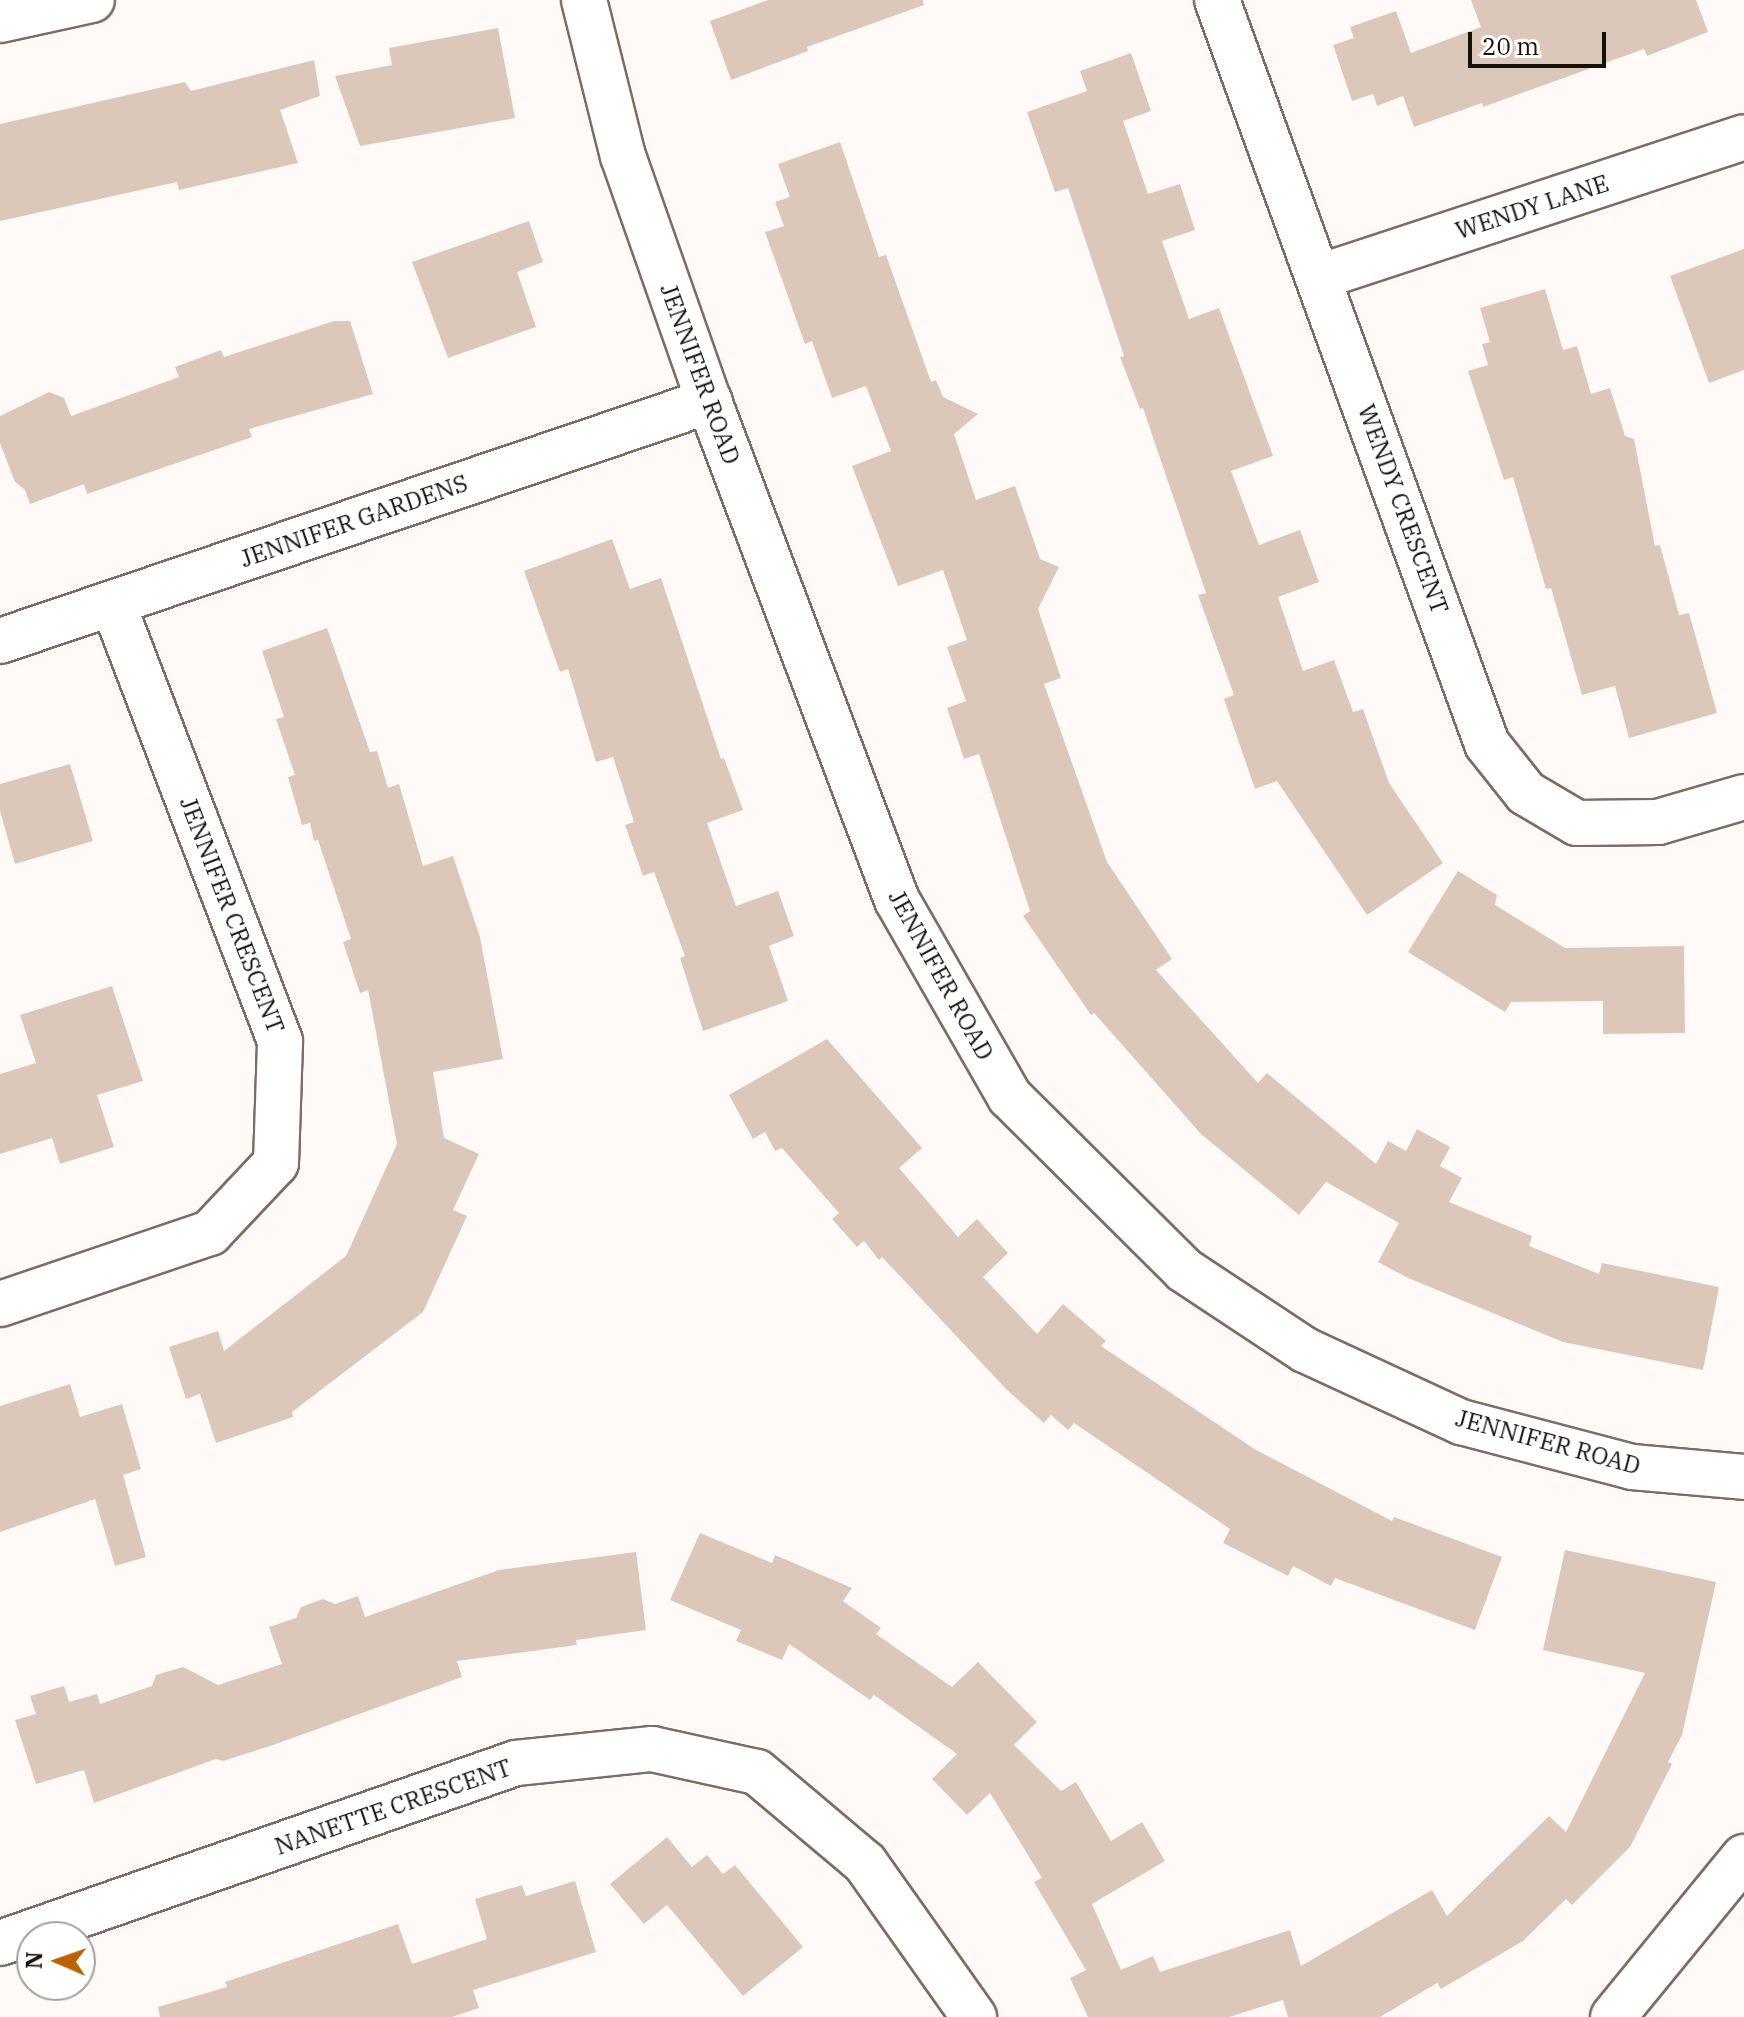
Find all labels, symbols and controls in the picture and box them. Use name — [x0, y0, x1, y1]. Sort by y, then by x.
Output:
scale bar — [1472, 16, 1610, 66]
text: 20 m — [1482, 30, 1539, 62]
street label: WENDY LANE — [1452, 169, 1612, 245]
street label: JENNIFER ROAD — [654, 280, 746, 468]
street label: WENDY CRESCENT — [1352, 400, 1454, 618]
street label: JENNIFER GARDENS — [236, 469, 472, 573]
street label: JENNIFER CRESCENT — [174, 793, 290, 1037]
street label: JENNIFER ROAD — [882, 885, 1000, 1065]
street label: JENNIFER ROAD — [1453, 1404, 1643, 1480]
street label: NANETTE CRESCENT — [271, 1753, 515, 1861]
north arrow — [16, 1921, 96, 2001]
text: N — [19, 1951, 48, 1969]

